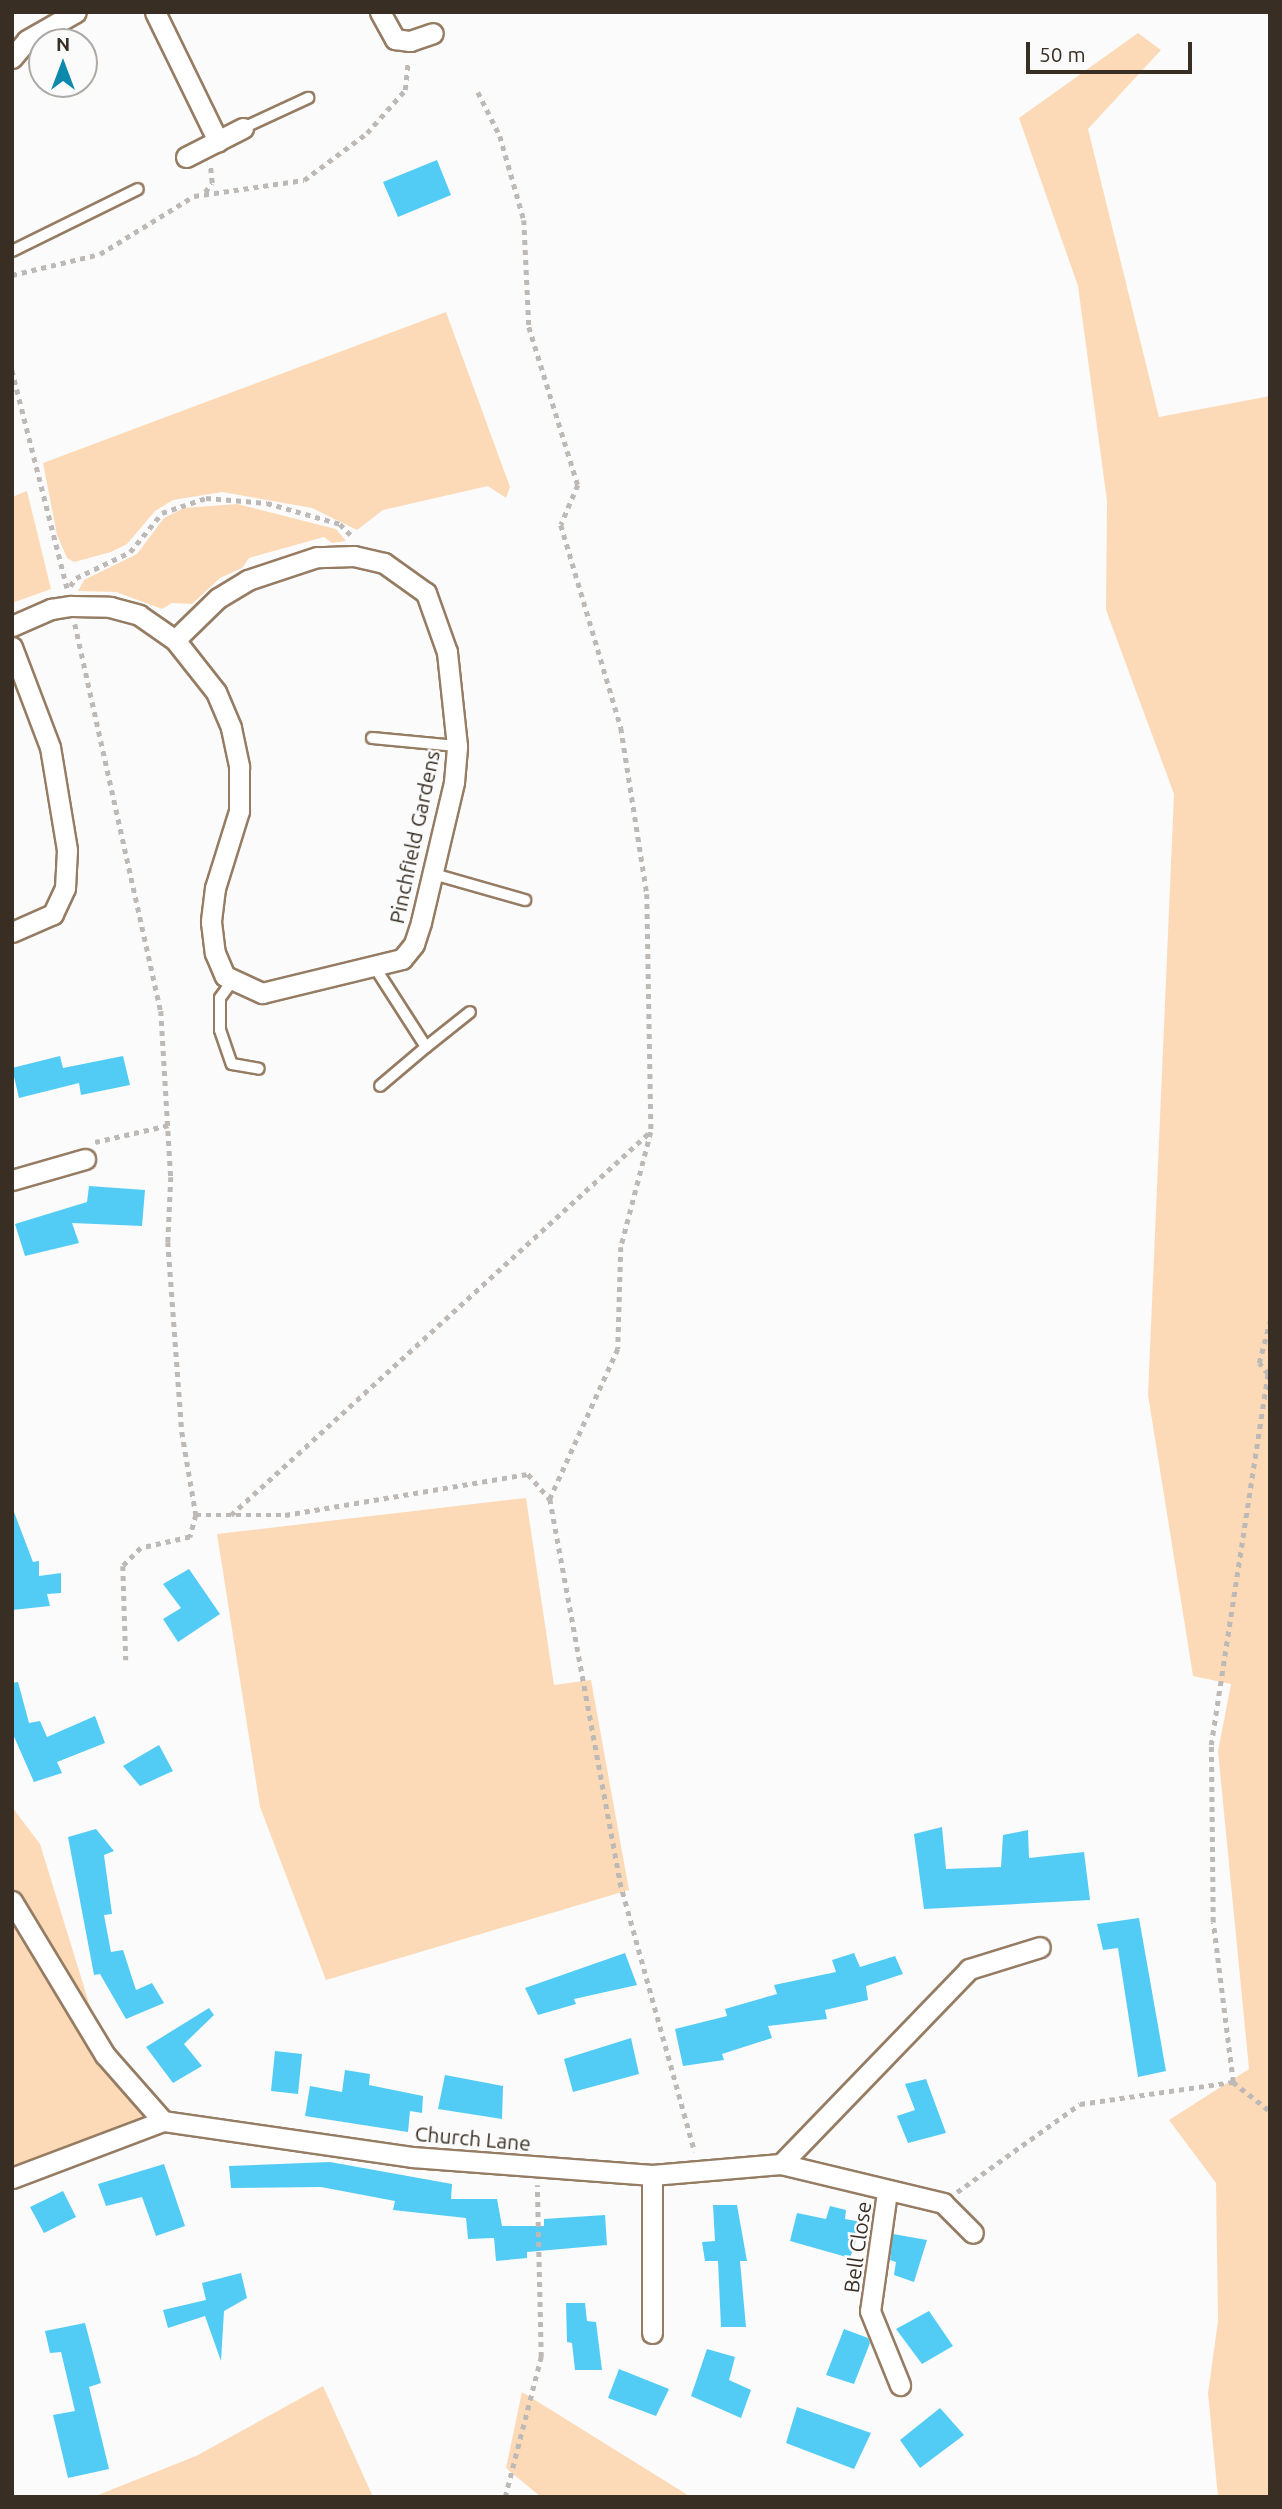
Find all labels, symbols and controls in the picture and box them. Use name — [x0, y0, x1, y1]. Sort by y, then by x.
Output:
north arrow — [28, 28, 98, 98]
scale bar — [1030, 28, 1196, 72]
text: N — [56, 33, 70, 55]
text: 50 m — [1039, 42, 1086, 66]
street label: Pinchfield Gardens — [383, 748, 445, 926]
street label: Church Lane — [414, 2120, 532, 2156]
street label: Bell Close — [838, 2200, 876, 2294]

